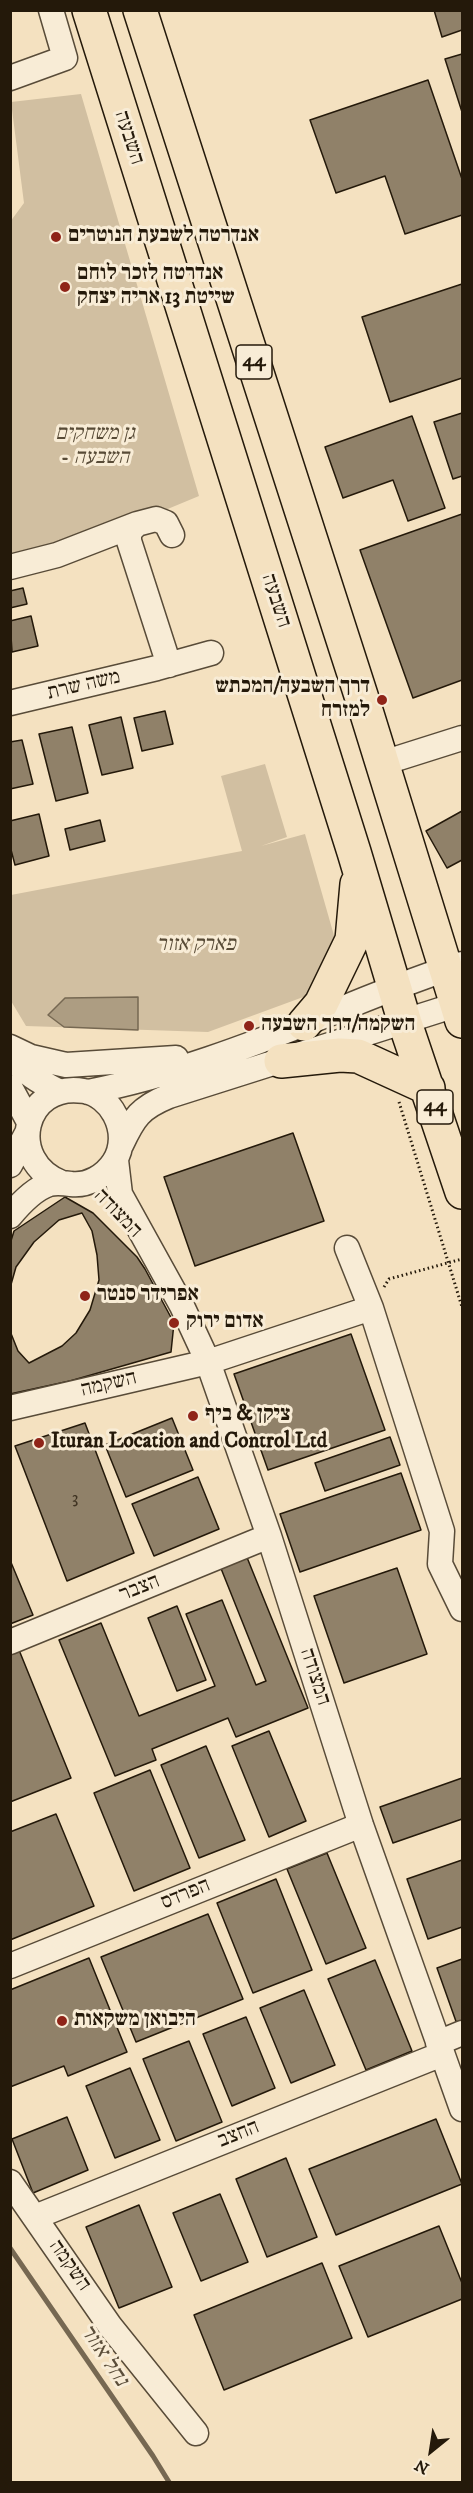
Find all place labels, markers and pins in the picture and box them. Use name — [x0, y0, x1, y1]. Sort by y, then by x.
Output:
place label: אנדרטה לשבעת הנוטרים — [68, 224, 259, 250]
marker: אנדרטה לשבעת הנוטרים — [49, 230, 63, 244]
place label: אנדרטה לזכר לוחם שייטת 13 אריה יצחק — [77, 262, 235, 312]
marker: אנדרטה לזכר לוחם שייטת 13 אריה יצחק — [58, 280, 72, 294]
place label: דרך השבעה/המכתש למזרח — [215, 675, 370, 725]
marker: דרך השבעה/המכתש למזרח — [375, 693, 389, 707]
place label: השקמה/דרך השבעה — [261, 1013, 416, 1039]
marker: השקמה/דרך השבעה — [242, 1019, 256, 1033]
place label: אפרידר סנטר — [97, 1283, 199, 1309]
marker: אפרידר סנטר — [78, 1289, 92, 1303]
place label: אדום ירוק — [186, 1310, 264, 1336]
marker: אדום ירוק — [167, 1316, 181, 1330]
place label: ציקן & ביף — [205, 1403, 291, 1429]
marker: ציקן & ביף — [186, 1409, 200, 1423]
place label: Ituran Location and Control Ltd — [51, 1430, 327, 1456]
marker: Ituran Location and Control Ltd — [32, 1436, 46, 1450]
place label: היבואן משקאות — [74, 2008, 196, 2034]
marker: היבואן משקאות — [55, 2014, 69, 2028]

